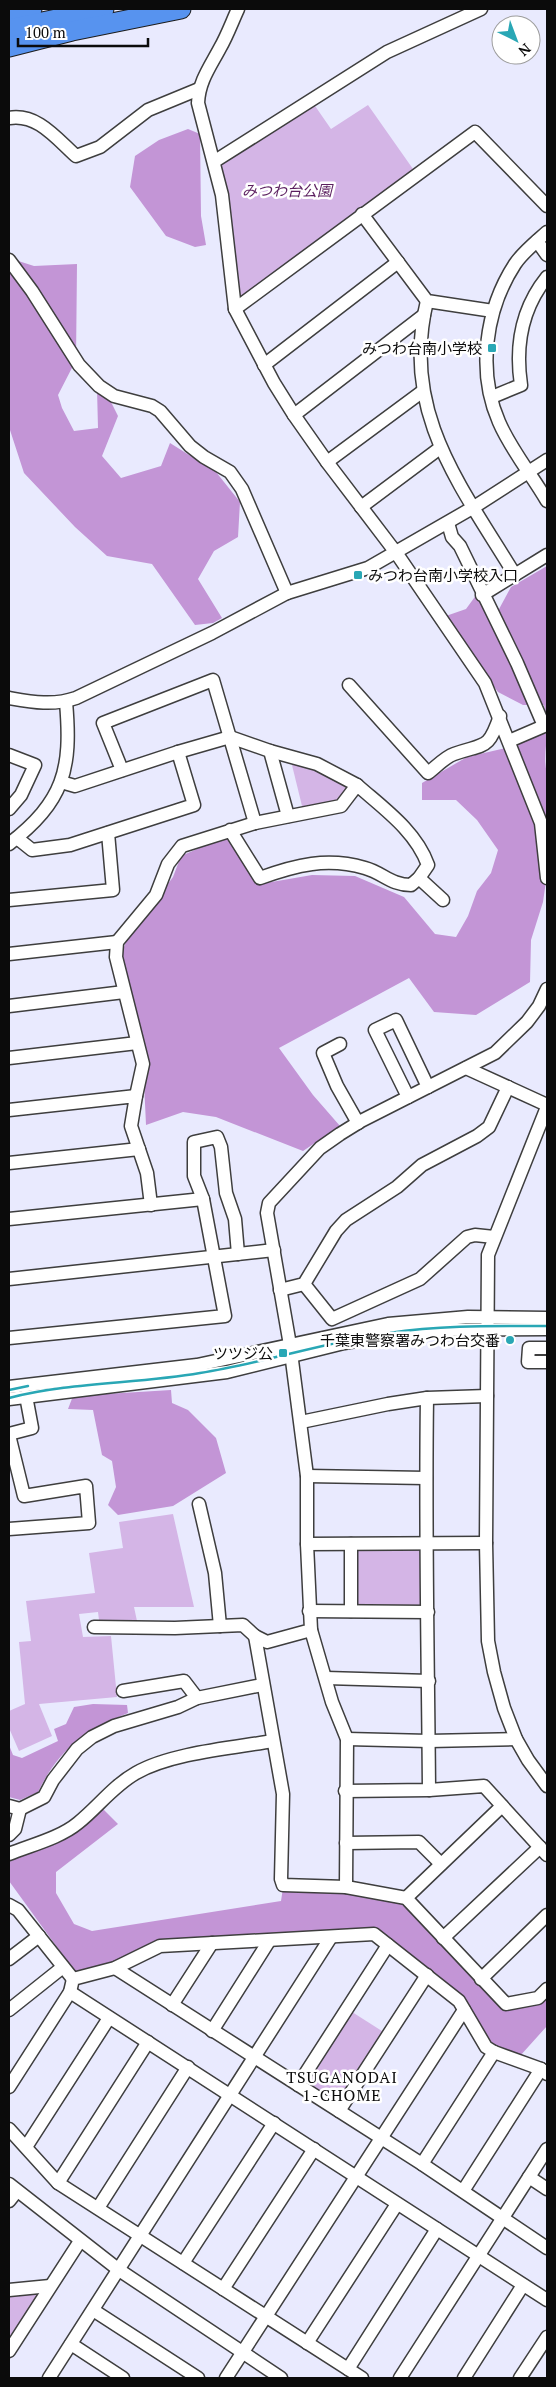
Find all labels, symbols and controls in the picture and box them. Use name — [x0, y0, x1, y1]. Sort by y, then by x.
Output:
scale bar — [18, 15, 148, 47]
north arrow — [491, 15, 541, 65]
text: 100 m — [25, 22, 66, 42]
text: N — [514, 39, 535, 61]
park label: みつわ台公園 — [242, 180, 334, 200]
place label: みつわ台南小学校 — [362, 338, 482, 358]
marker: みつわ台南小学校 — [486, 342, 498, 354]
place label: みつわ台南小学校入口 — [368, 565, 518, 585]
marker: みつわ台南小学校入口 — [352, 569, 364, 581]
place label: 千葉東警察署みつわ台交番 — [320, 1330, 500, 1350]
marker: 千葉東警察署みつわ台交番 — [504, 1334, 516, 1346]
place label: ツツジ公 — [213, 1343, 273, 1363]
marker: ツツジ公 — [277, 1347, 289, 1359]
district label: TSUGANODAI 1-CHOME — [286, 2066, 398, 2106]

